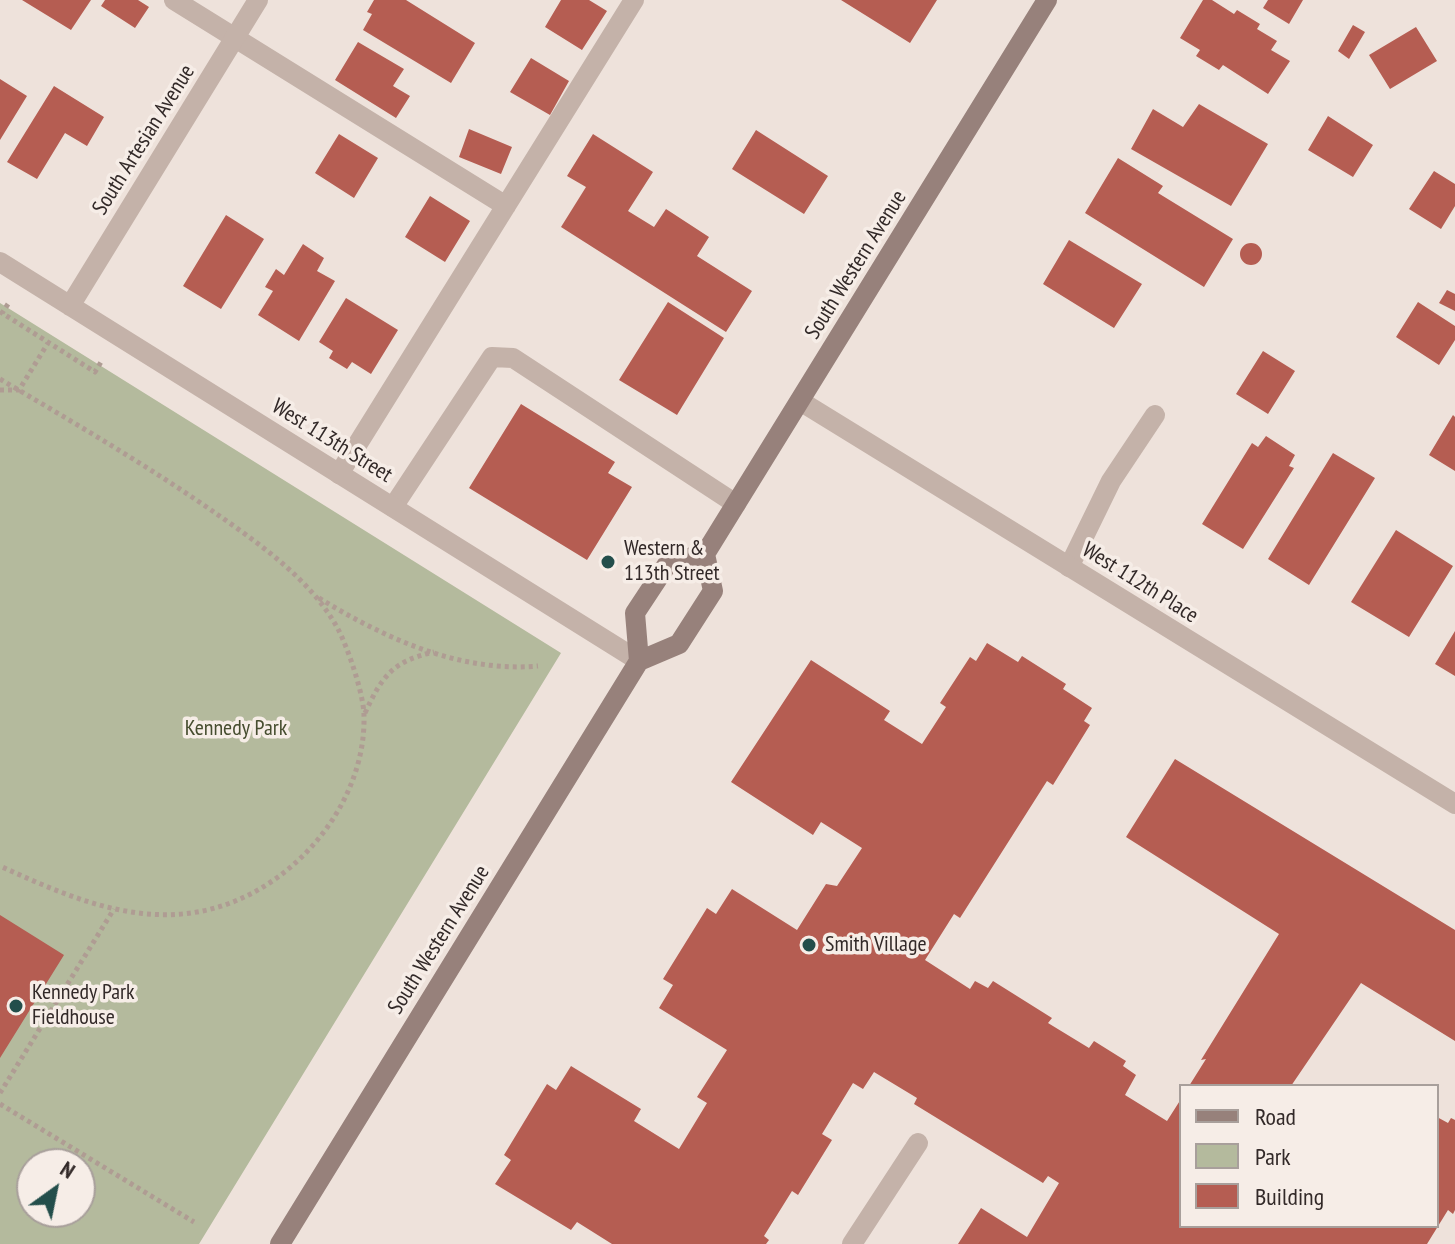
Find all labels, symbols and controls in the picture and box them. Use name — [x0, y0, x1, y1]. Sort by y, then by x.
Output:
street label: South Artesian Avenue — [87, 60, 201, 220]
street label: South Western Avenue — [800, 186, 912, 344]
street label: West 113th Street — [267, 394, 397, 488]
place label: Western & 113th Street — [624, 536, 720, 588]
street label: West 112th Place — [1077, 537, 1203, 629]
marker: Western & 113th Street — [599, 553, 617, 571]
park label: Kennedy Park — [185, 716, 287, 742]
street label: South Western Avenue — [383, 861, 495, 1019]
place label: Smith Village — [825, 932, 927, 958]
marker: Smith Village — [800, 936, 818, 954]
place label: Kennedy Park Fieldhouse — [32, 980, 135, 1032]
marker: Kennedy Park Fieldhouse — [7, 997, 25, 1015]
legend — [1179, 1084, 1439, 1228]
text: Road — [1255, 1101, 1296, 1132]
text: Park — [1255, 1141, 1291, 1172]
north arrow — [16, 1148, 96, 1228]
text: N — [55, 1155, 81, 1185]
text: Building — [1255, 1181, 1324, 1212]

